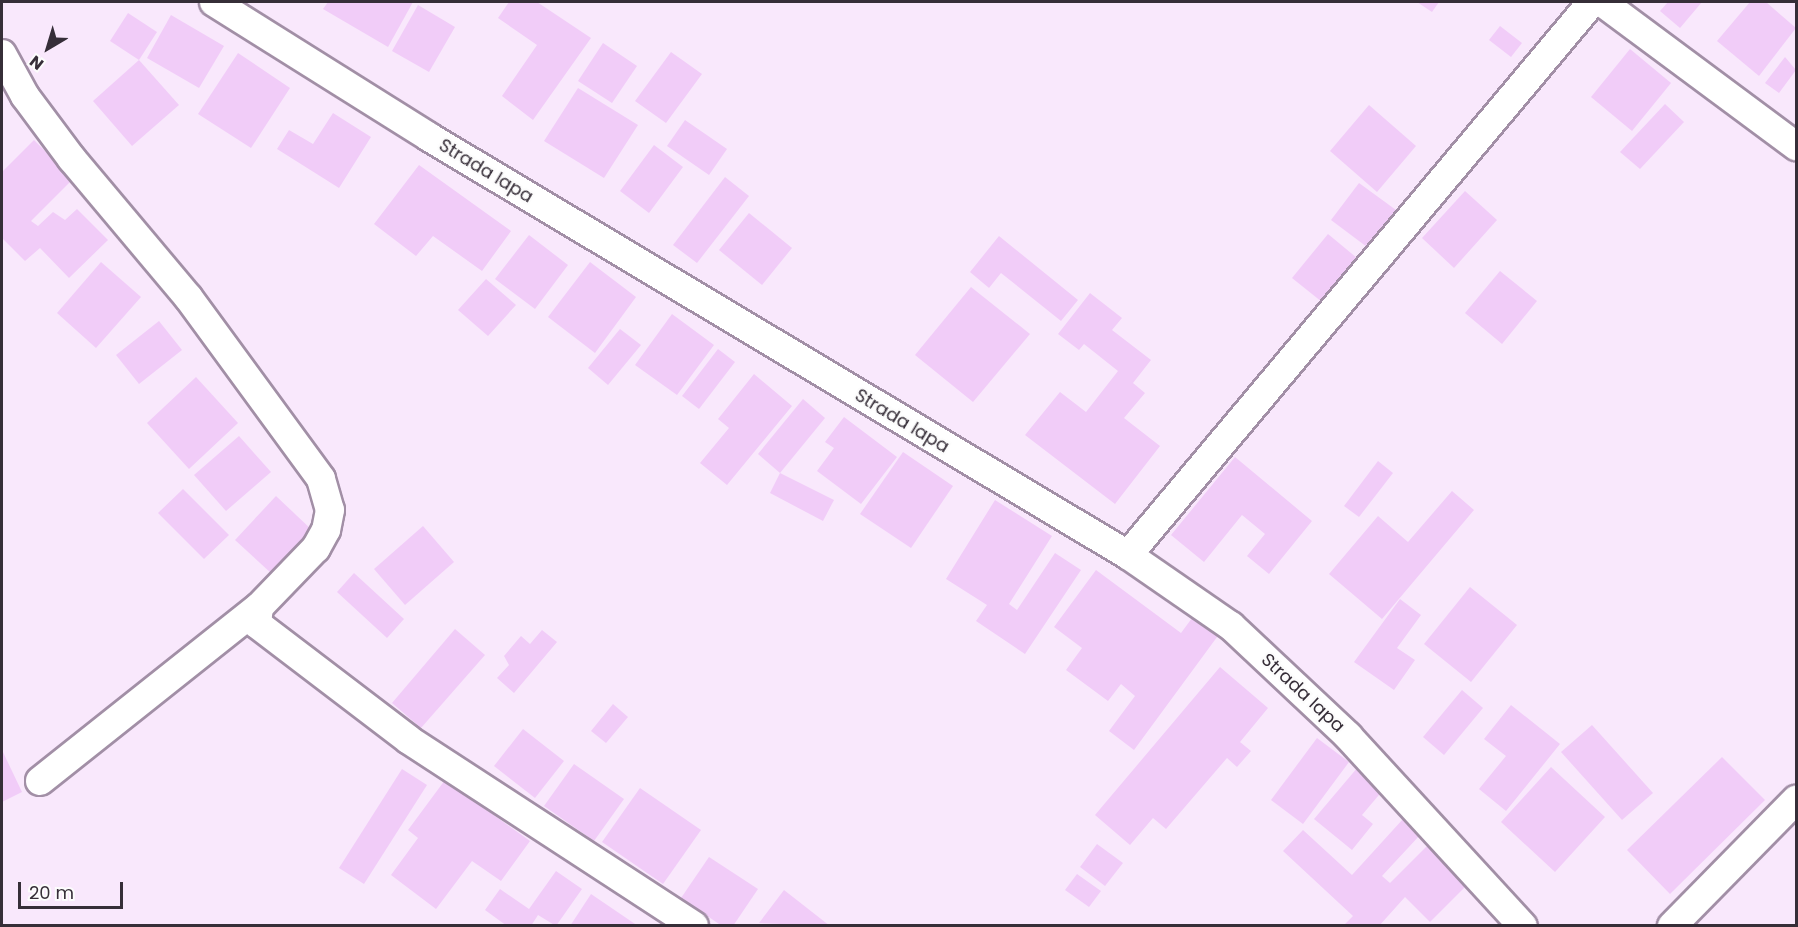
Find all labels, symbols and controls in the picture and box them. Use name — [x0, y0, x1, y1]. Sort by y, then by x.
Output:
north arrow — [18, 18, 78, 78]
text: N — [25, 50, 48, 75]
street label: Strada Iapa — [435, 134, 537, 208]
street label: Strada Iapa — [851, 384, 953, 458]
street label: Strada Iapa — [1257, 649, 1349, 737]
scale bar — [21, 870, 126, 908]
text: 20 m — [29, 880, 74, 905]

